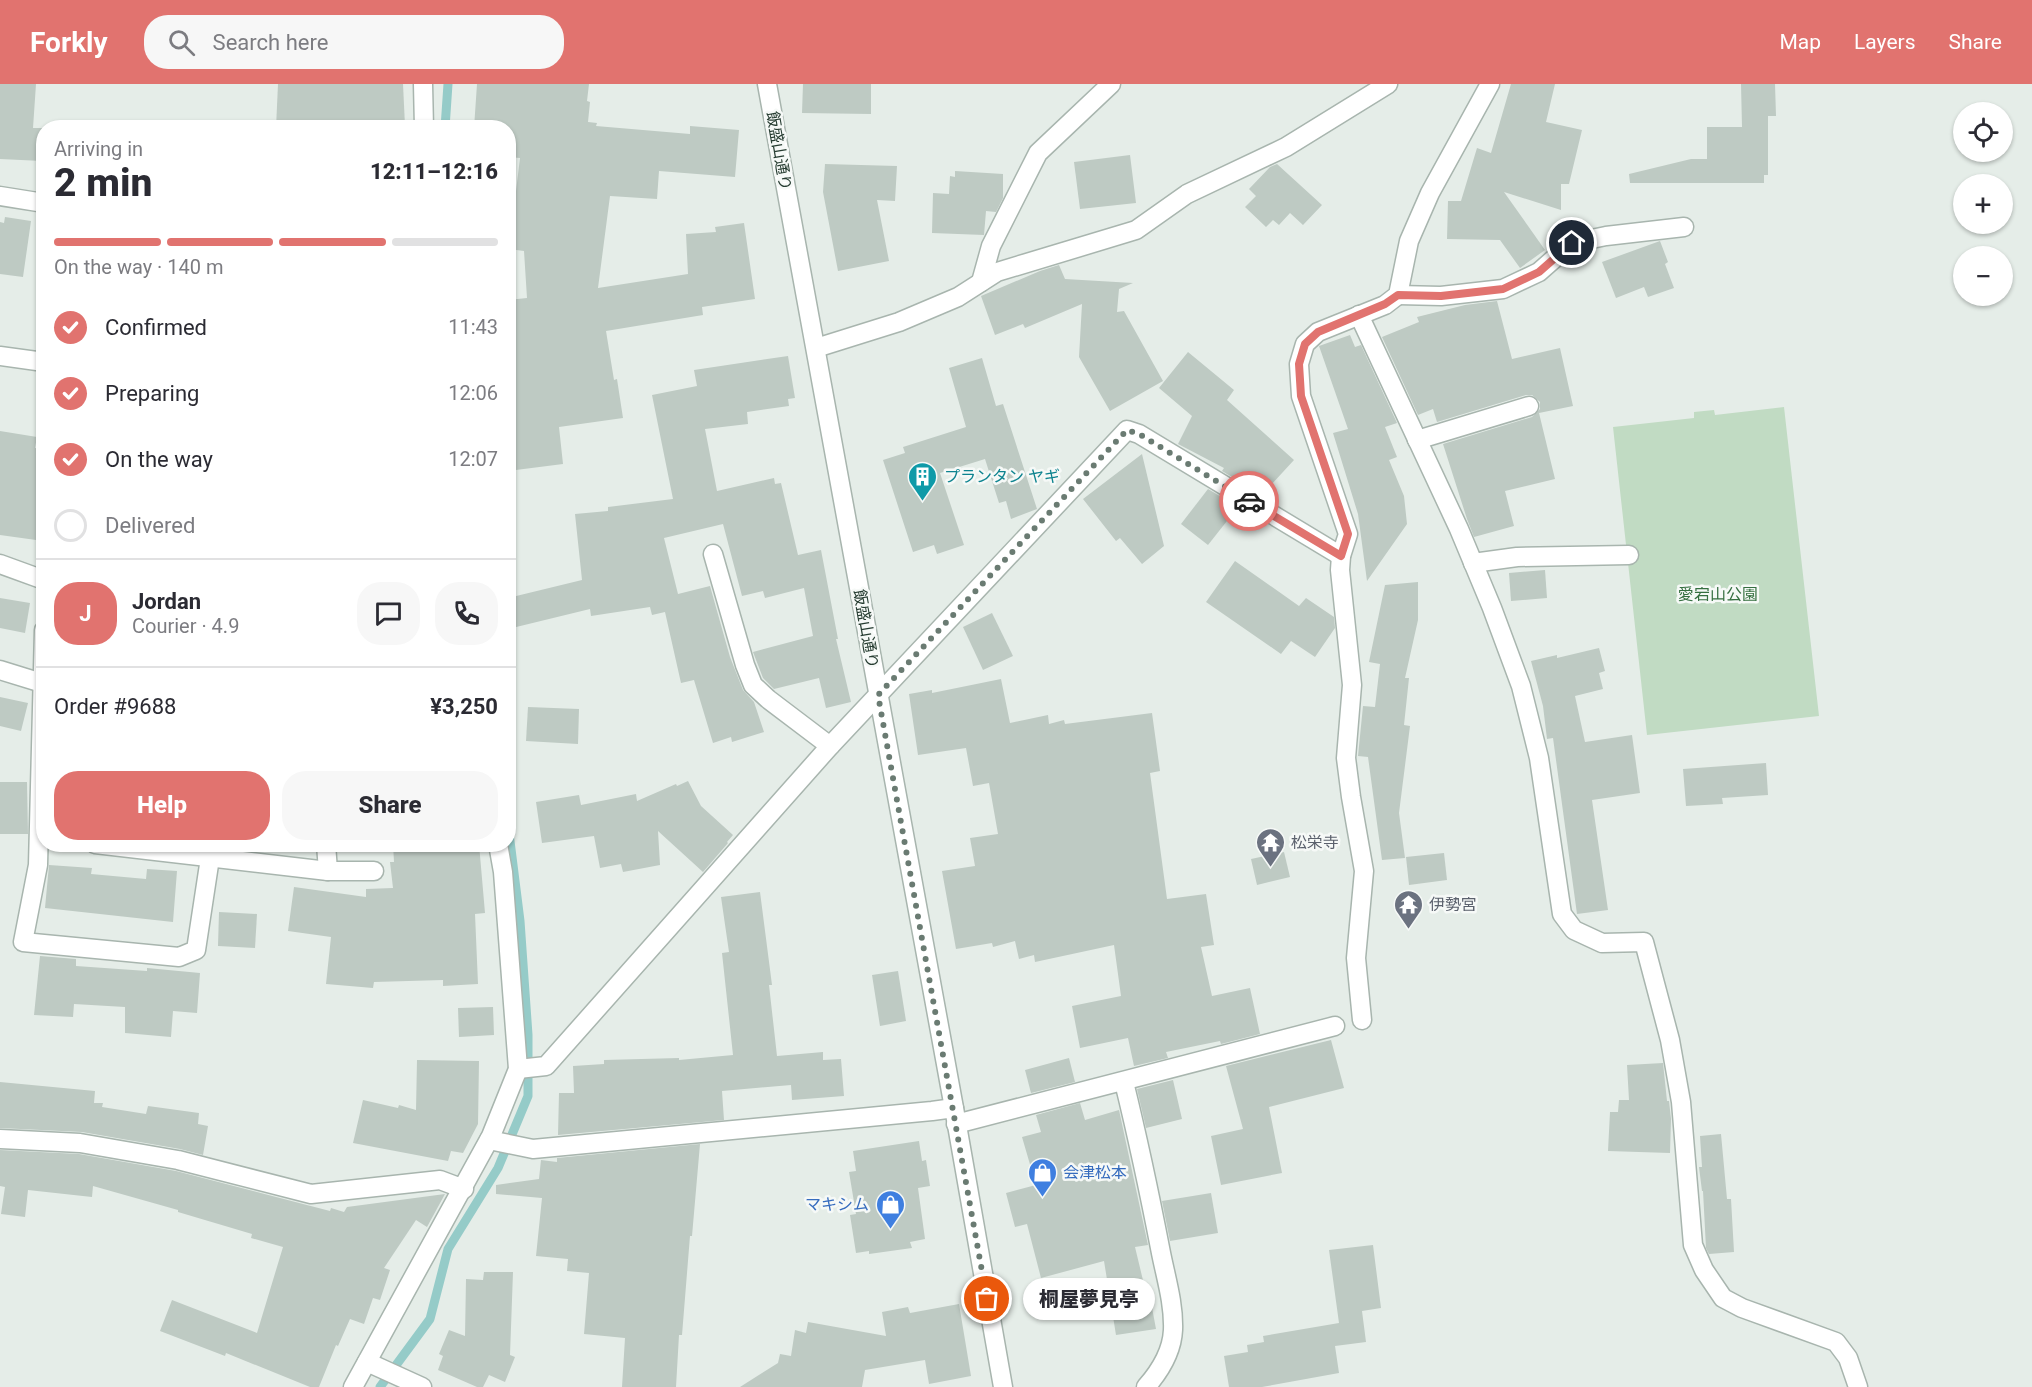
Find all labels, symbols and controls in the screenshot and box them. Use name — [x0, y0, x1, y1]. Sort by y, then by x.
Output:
search box — [144, 15, 564, 69]
text: Forkly — [30, 26, 108, 59]
icon: search — [165, 26, 198, 59]
text: Search here — [213, 30, 328, 55]
text: Map — [1779, 30, 1821, 54]
text: Layers — [1854, 30, 1915, 54]
text: Share — [1948, 30, 2002, 54]
map controls — [1953, 102, 2013, 306]
button: locate — [1953, 102, 2013, 162]
street label: 飯盛山通り — [763, 110, 795, 192]
text: Arriving in — [54, 137, 143, 161]
text: 12:11–12:16 — [370, 159, 498, 184]
text: 2 min — [54, 160, 152, 206]
button: + — [1953, 174, 2013, 234]
pin — [1546, 217, 1597, 268]
icon: home — [1555, 226, 1588, 259]
button: − — [1953, 246, 2013, 306]
text: On the way · 140 m — [54, 255, 223, 279]
icon: check — [54, 311, 87, 344]
text: Confirmed — [105, 315, 207, 340]
text: 11:43 — [448, 315, 498, 339]
icon: check — [54, 377, 87, 410]
text: Preparing — [105, 381, 199, 406]
text: 12:06 — [448, 381, 498, 405]
icon: check — [54, 443, 87, 476]
text: On the way — [105, 447, 213, 472]
text: 12:07 — [448, 447, 498, 471]
building icon: プランタン ヤギ — [907, 460, 939, 502]
place label: プランタン ヤギ — [944, 467, 1060, 486]
courier — [1219, 471, 1279, 531]
icon: car — [1233, 485, 1266, 518]
text: Delivered — [105, 513, 195, 538]
button: chat — [357, 582, 420, 645]
button: phone — [435, 582, 498, 645]
park label: 愛宕山公園 — [1678, 585, 1758, 604]
street label: 飯盛山通り — [850, 588, 882, 670]
text: Jordan — [132, 589, 201, 614]
text: J — [79, 601, 92, 626]
text: Courier · 4.9 — [132, 614, 239, 638]
text: Order #9688 — [54, 694, 176, 719]
text: ¥3,250 — [430, 694, 498, 719]
button: Help — [54, 771, 270, 840]
button: Share — [282, 771, 498, 840]
temple icon: 松栄寺 — [1254, 826, 1286, 868]
place label: 松栄寺 — [1291, 833, 1339, 852]
temple icon: 伊勢宮 — [1392, 888, 1424, 930]
place label: 伊勢宮 — [1429, 895, 1477, 914]
shop icon: 会津松本 — [1026, 1156, 1058, 1198]
place label: 会津松本 — [1063, 1163, 1127, 1182]
shop icon: マキシム — [874, 1188, 906, 1230]
place label: マキシム — [805, 1195, 869, 1214]
pin — [961, 1273, 1012, 1324]
callout: 桐屋夢見亭 — [1023, 1278, 1155, 1320]
icon: bag — [970, 1282, 1003, 1315]
text: 桐屋夢見亭 — [1039, 1287, 1139, 1311]

